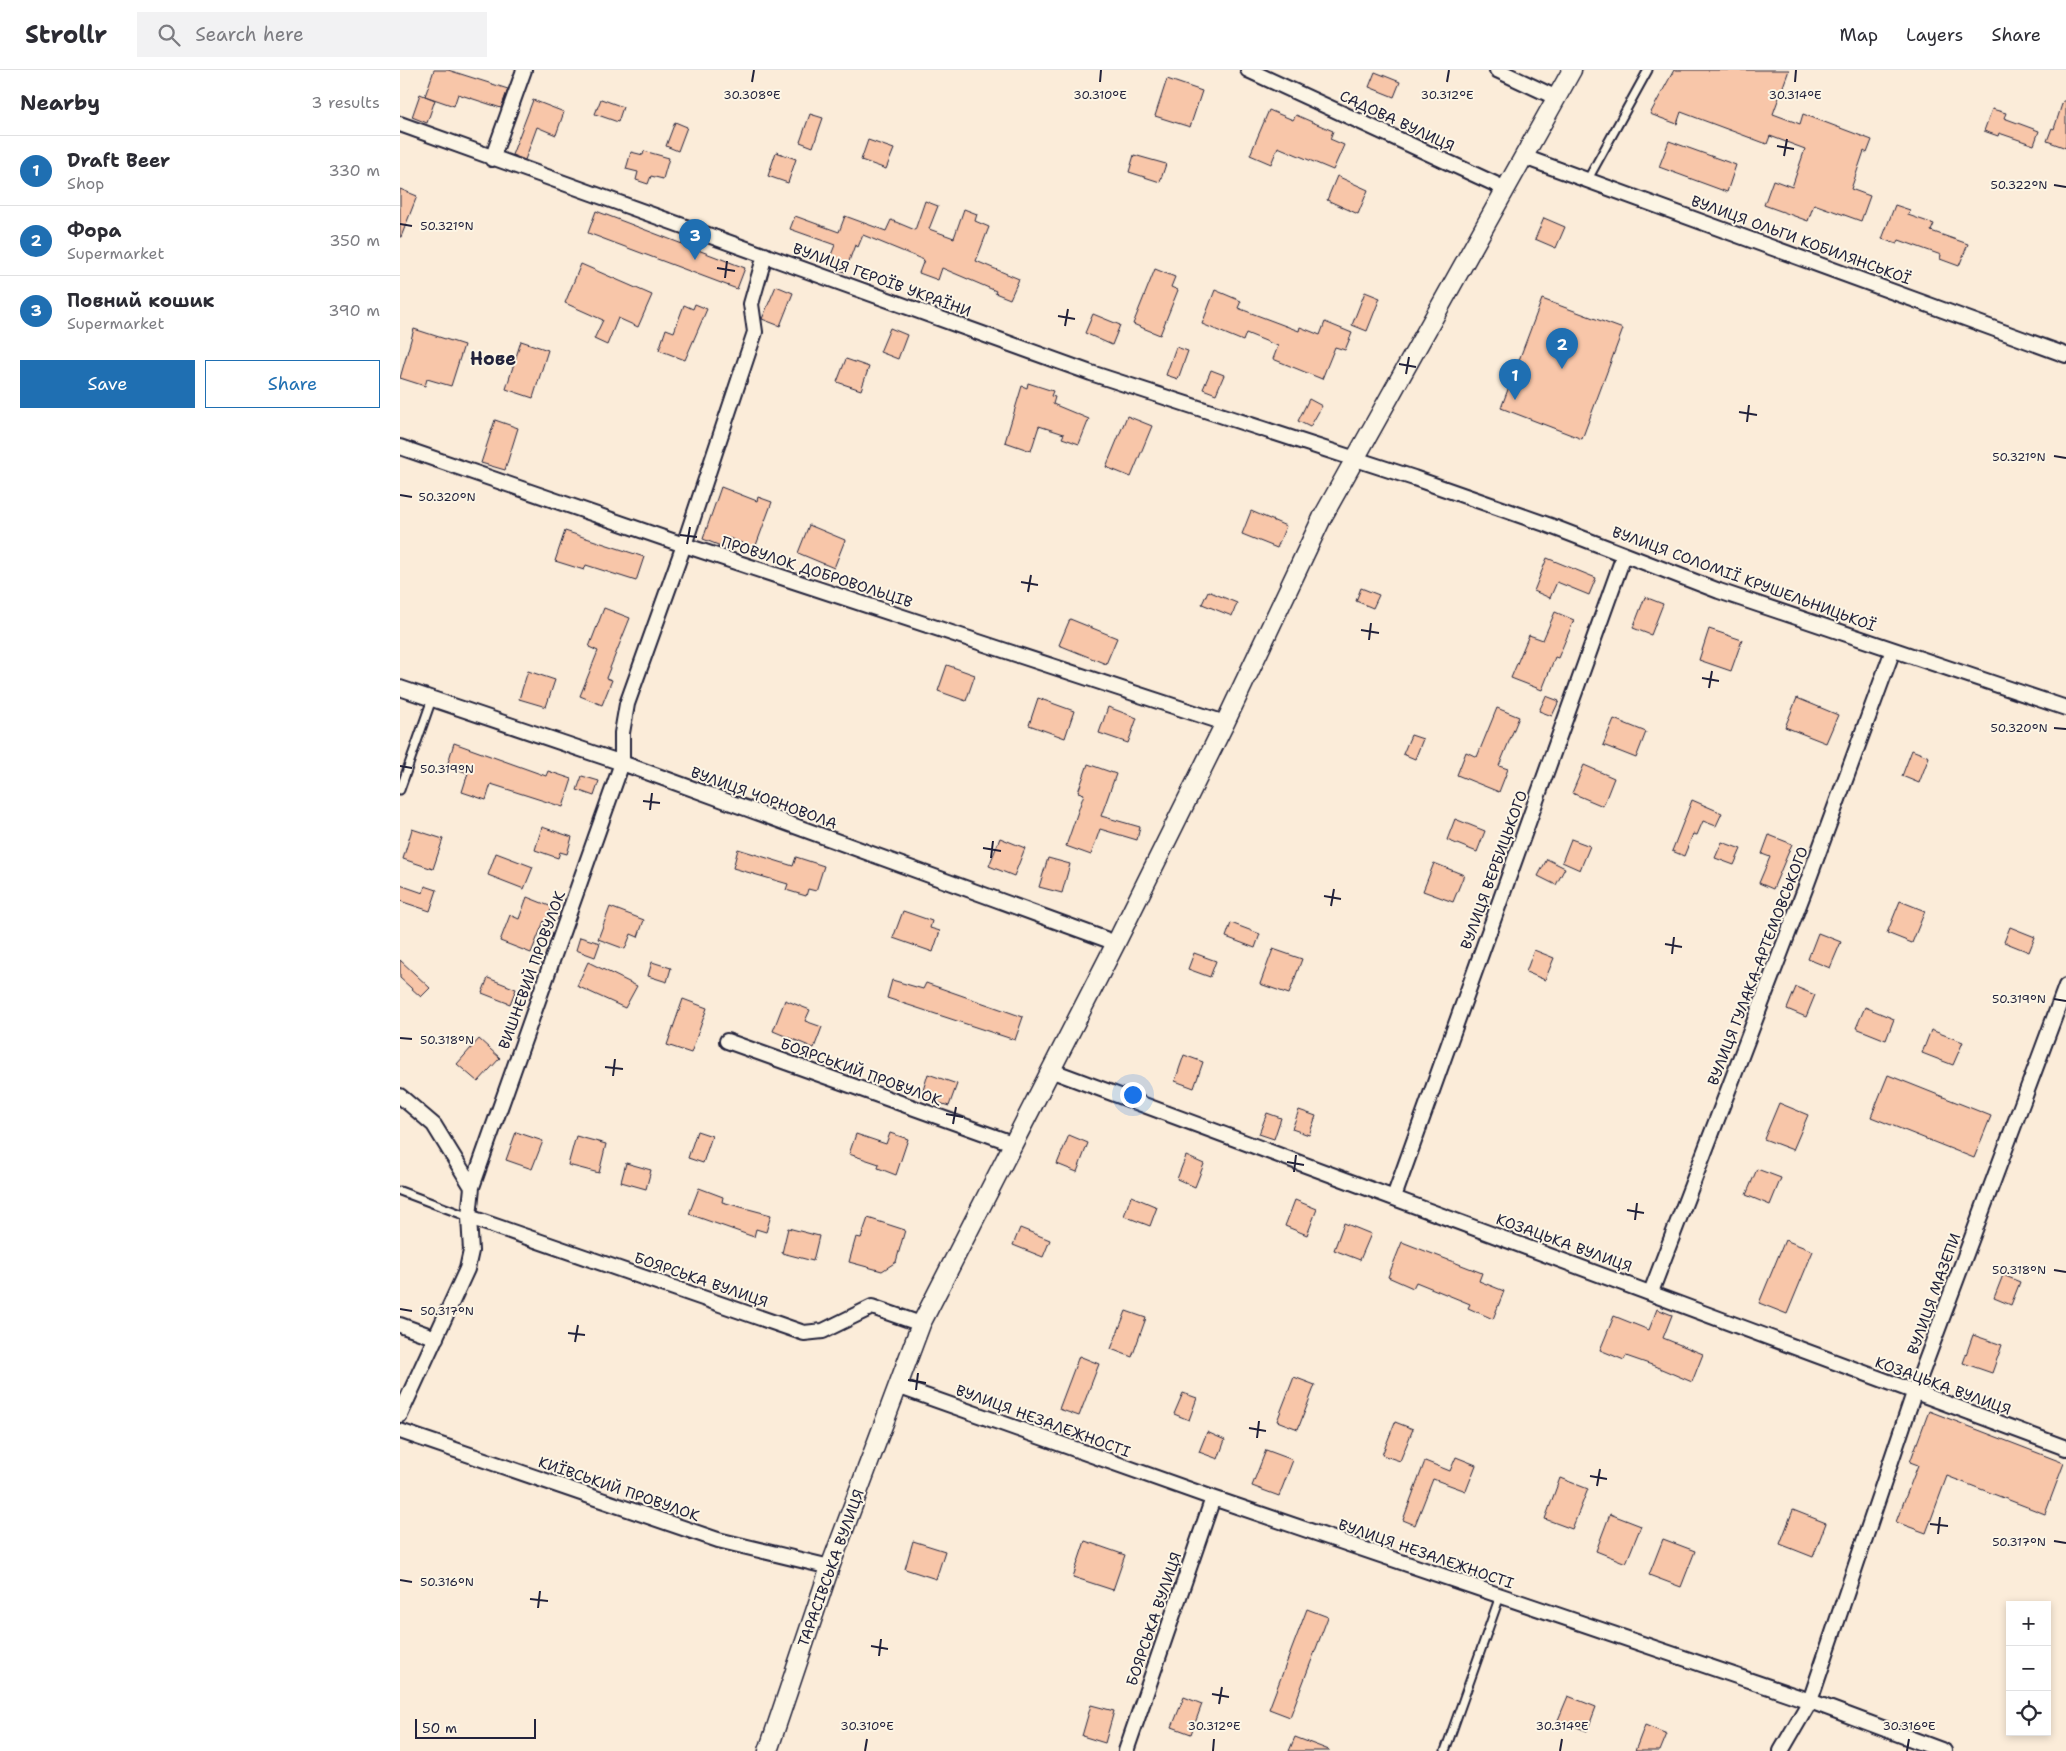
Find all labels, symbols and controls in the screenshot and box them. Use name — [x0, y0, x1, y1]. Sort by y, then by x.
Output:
search box — [137, 12, 487, 57]
text: Strollr — [25, 19, 107, 51]
icon: search — [155, 21, 183, 49]
text: Search here — [195, 22, 304, 47]
text: Map — [1840, 23, 1878, 47]
text: Layers — [1906, 23, 1963, 47]
text: Share — [1991, 23, 2041, 47]
street label: САДОВА ВУЛИЦЯ — [1336, 86, 1458, 156]
text: 30.308°E — [723, 87, 781, 103]
text: 30.310°E — [1073, 87, 1127, 103]
text: 30.312°E — [1420, 87, 1474, 103]
text: 30.314°E — [1768, 87, 1822, 103]
text: Nearby — [20, 89, 100, 117]
text: 3 results — [311, 92, 380, 113]
text: Draft Beer — [67, 148, 170, 173]
text: 1 — [32, 160, 40, 181]
text: 330 m — [328, 160, 380, 181]
text: Shop — [67, 173, 104, 194]
text: 50.322°N — [1991, 177, 2047, 193]
street label: ВУЛИЦЯ ОЛЬГИ КОБИЛЯНСЬКОЇ — [1688, 191, 1914, 289]
text: Фора — [67, 218, 122, 243]
text: 50.321°N — [420, 218, 474, 234]
pin: 3 — [679, 219, 711, 260]
text: 2 — [30, 230, 42, 251]
text: 350 m — [329, 230, 380, 251]
street label: ВУЛИЦЯ ГЕРОЇВ УКРАЇНИ — [790, 238, 974, 322]
text: Supermarket — [67, 243, 164, 264]
text: Повний кошик — [67, 288, 215, 313]
text: 3 — [30, 300, 42, 321]
text: 390 m — [328, 300, 380, 321]
text: Supermarket — [67, 313, 164, 334]
pin: 2 — [1546, 328, 1578, 369]
district label: Нове — [470, 347, 516, 371]
pin: 1 — [1499, 359, 1531, 400]
button: Save — [20, 360, 195, 408]
button: Share — [205, 360, 380, 408]
text: 50.321°N — [1992, 449, 2046, 465]
text: 50.320°N — [418, 489, 476, 505]
street label: ВУЛИЦЯ СОЛОМІЇ КРУШЕЛЬНИЦЬКОЇ — [1609, 522, 1879, 636]
street label: ПРОВУЛОК ДОБРОВОЛЬЦІВ — [719, 532, 915, 612]
text: 50.320°N — [1990, 720, 2048, 736]
text: 50.319°N — [420, 761, 474, 777]
street label: ВУЛИЦЯ ЧОРНОВОЛА — [688, 762, 840, 834]
street label: ВУЛИЦЯ ВЕРБИЦЬКОГО — [1456, 788, 1532, 952]
street label: ВУЛИЦЯ ГУЛАКА-АРТЕМОВСЬКОГО — [1703, 844, 1813, 1088]
street label: ВИШНЕВИЙ ПРОВУЛОК — [493, 887, 570, 1052]
text: 50.319°N — [1992, 991, 2046, 1007]
text: 50.318°N — [420, 1032, 474, 1048]
street label: БОЯРСЬКИЙ ПРОВУЛОК — [778, 1033, 945, 1111]
your location — [1120, 1082, 1146, 1108]
street label: КОЗАЦЬКА ВУЛИЦЯ — [1493, 1209, 1635, 1277]
street label: ВУЛИЦЯ МАЗЕПИ — [1903, 1230, 1965, 1358]
street label: БОЯРСЬКА ВУЛИЦЯ — [631, 1248, 771, 1312]
text: 50.318°N — [1992, 1262, 2046, 1278]
text: 50.317°N — [420, 1303, 474, 1319]
street label: КОЗАЦЬКА ВУЛИЦЯ — [1872, 1352, 2014, 1420]
street label: ВУЛИЦЯ НЕЗАЛЕЖНОСТІ — [953, 1380, 1133, 1462]
street label: КИЇВСЬКИЙ ПРОВУЛОК — [536, 1451, 703, 1526]
street label: ТАРАСІВСЬКА ВУЛИЦЯ — [793, 1486, 869, 1650]
street label: ВУЛИЦЯ НЕЗАЛЕЖНОСТІ — [1336, 1515, 1516, 1593]
text: 50.317°N — [1992, 1534, 2046, 1550]
street label: БОЯРСЬКА ВУЛИЦЯ — [1122, 1549, 1186, 1689]
text: 50.316°N — [420, 1574, 474, 1590]
map controls — [2006, 1601, 2051, 1736]
button: + — [2006, 1601, 2051, 1646]
button: − — [2006, 1646, 2051, 1691]
button: locate — [2006, 1691, 2051, 1736]
scale bar — [415, 1716, 536, 1739]
text: 30.310°E — [840, 1718, 894, 1734]
text: 30.312°E — [1187, 1718, 1241, 1734]
text: 30.314°E — [1535, 1718, 1589, 1734]
text: 30.316°E — [1882, 1718, 1936, 1734]
text: 50 m — [422, 1719, 457, 1737]

